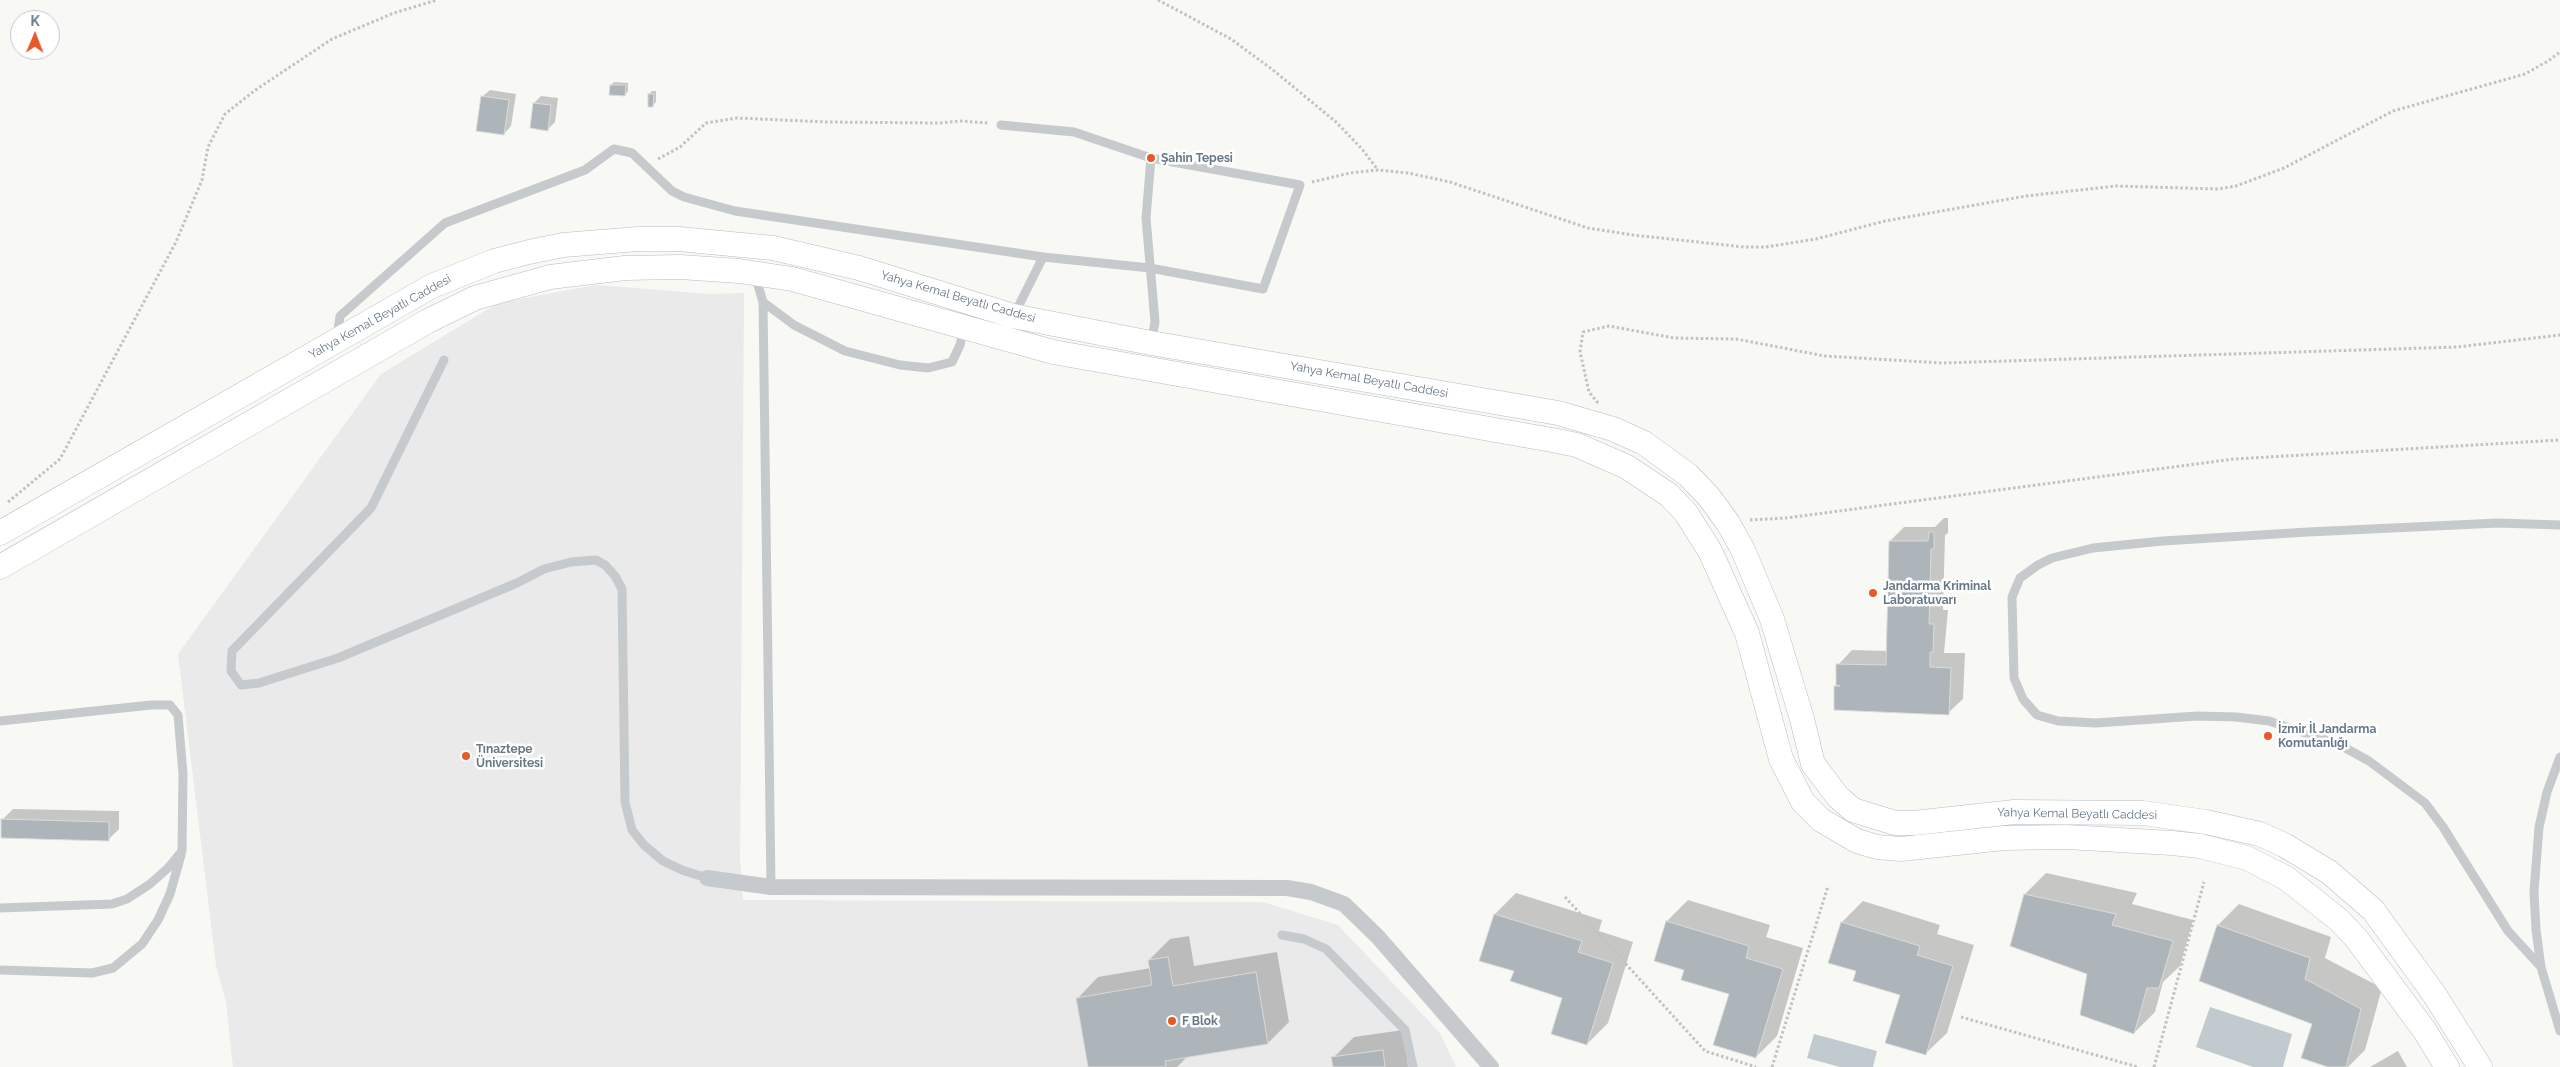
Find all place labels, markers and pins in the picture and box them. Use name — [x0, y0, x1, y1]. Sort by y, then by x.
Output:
place label: Şahin Tepesi — [1161, 151, 1233, 165]
marker: Şahin Tepesi — [1145, 152, 1157, 164]
place label: Jandarma Kriminal Laboratuvarı — [1883, 579, 1991, 607]
marker: Jandarma Kriminal Laboratuvarı — [1867, 587, 1879, 599]
place label: İzmir İl Jandarma Komutanlığı — [2278, 722, 2376, 750]
marker: İzmir İl Jandarma Komutanlığı — [2262, 730, 2274, 742]
place label: Tınaztepe Üniversitesi — [476, 742, 543, 770]
marker: Tınaztepe Üniversitesi — [460, 750, 472, 762]
place label: F Blok — [1182, 1014, 1218, 1028]
marker: F Blok — [1166, 1015, 1178, 1027]

